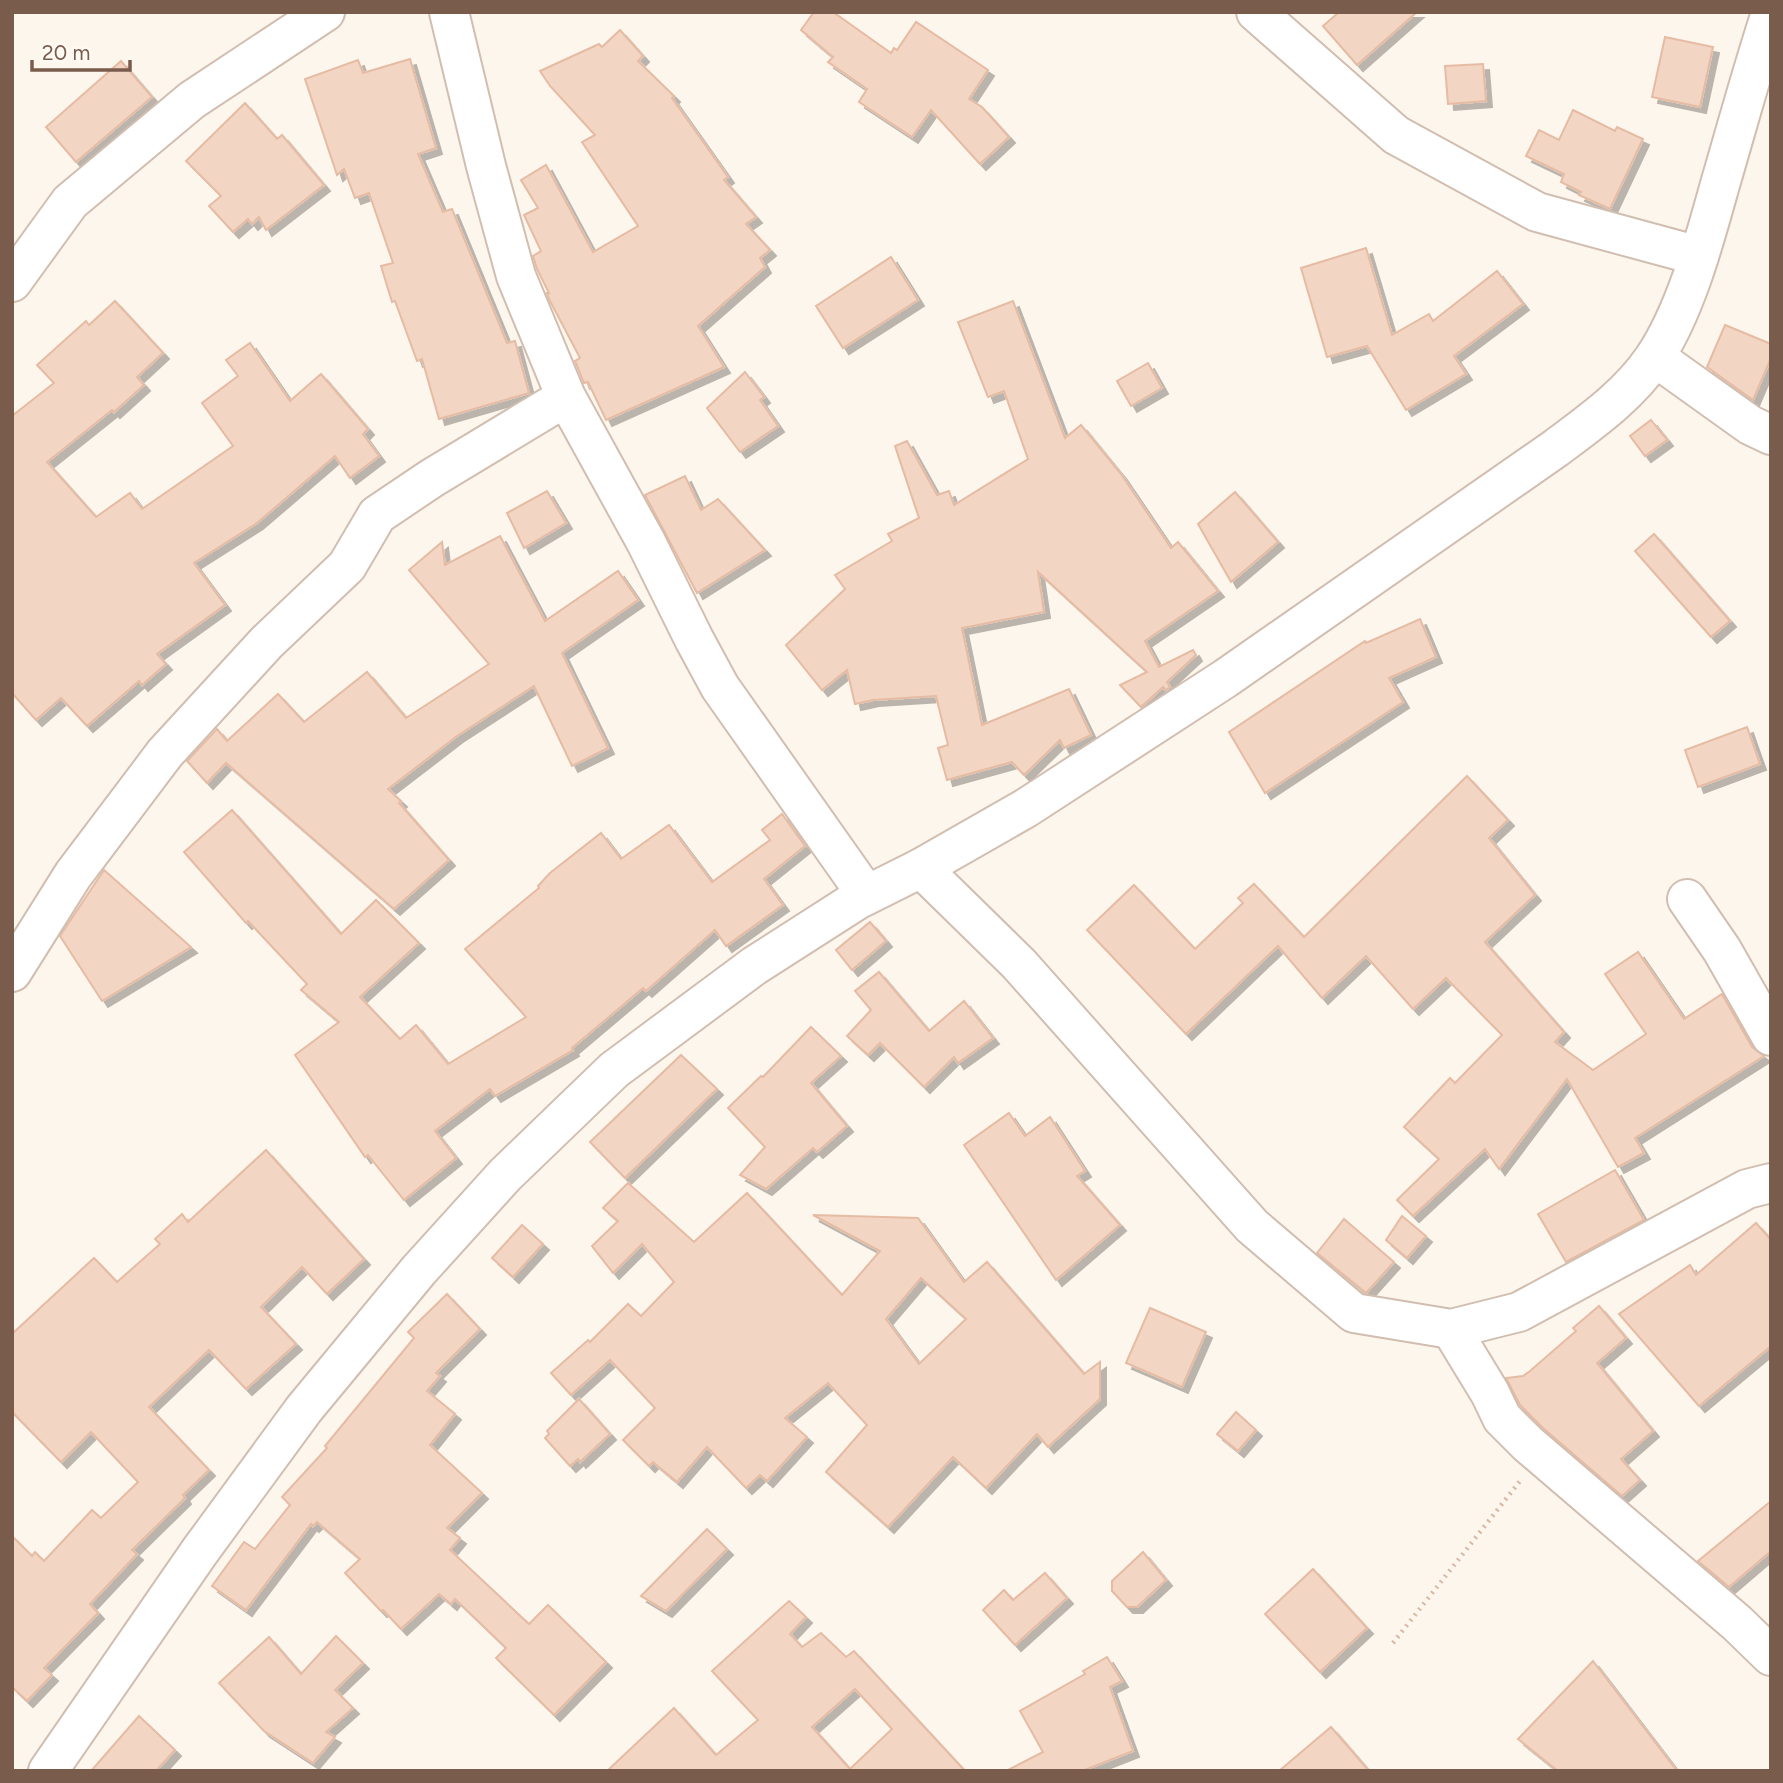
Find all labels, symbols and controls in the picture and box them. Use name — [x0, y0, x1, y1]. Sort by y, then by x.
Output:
scale bar — [32, 28, 130, 72]
text: 20 m — [42, 40, 90, 65]

